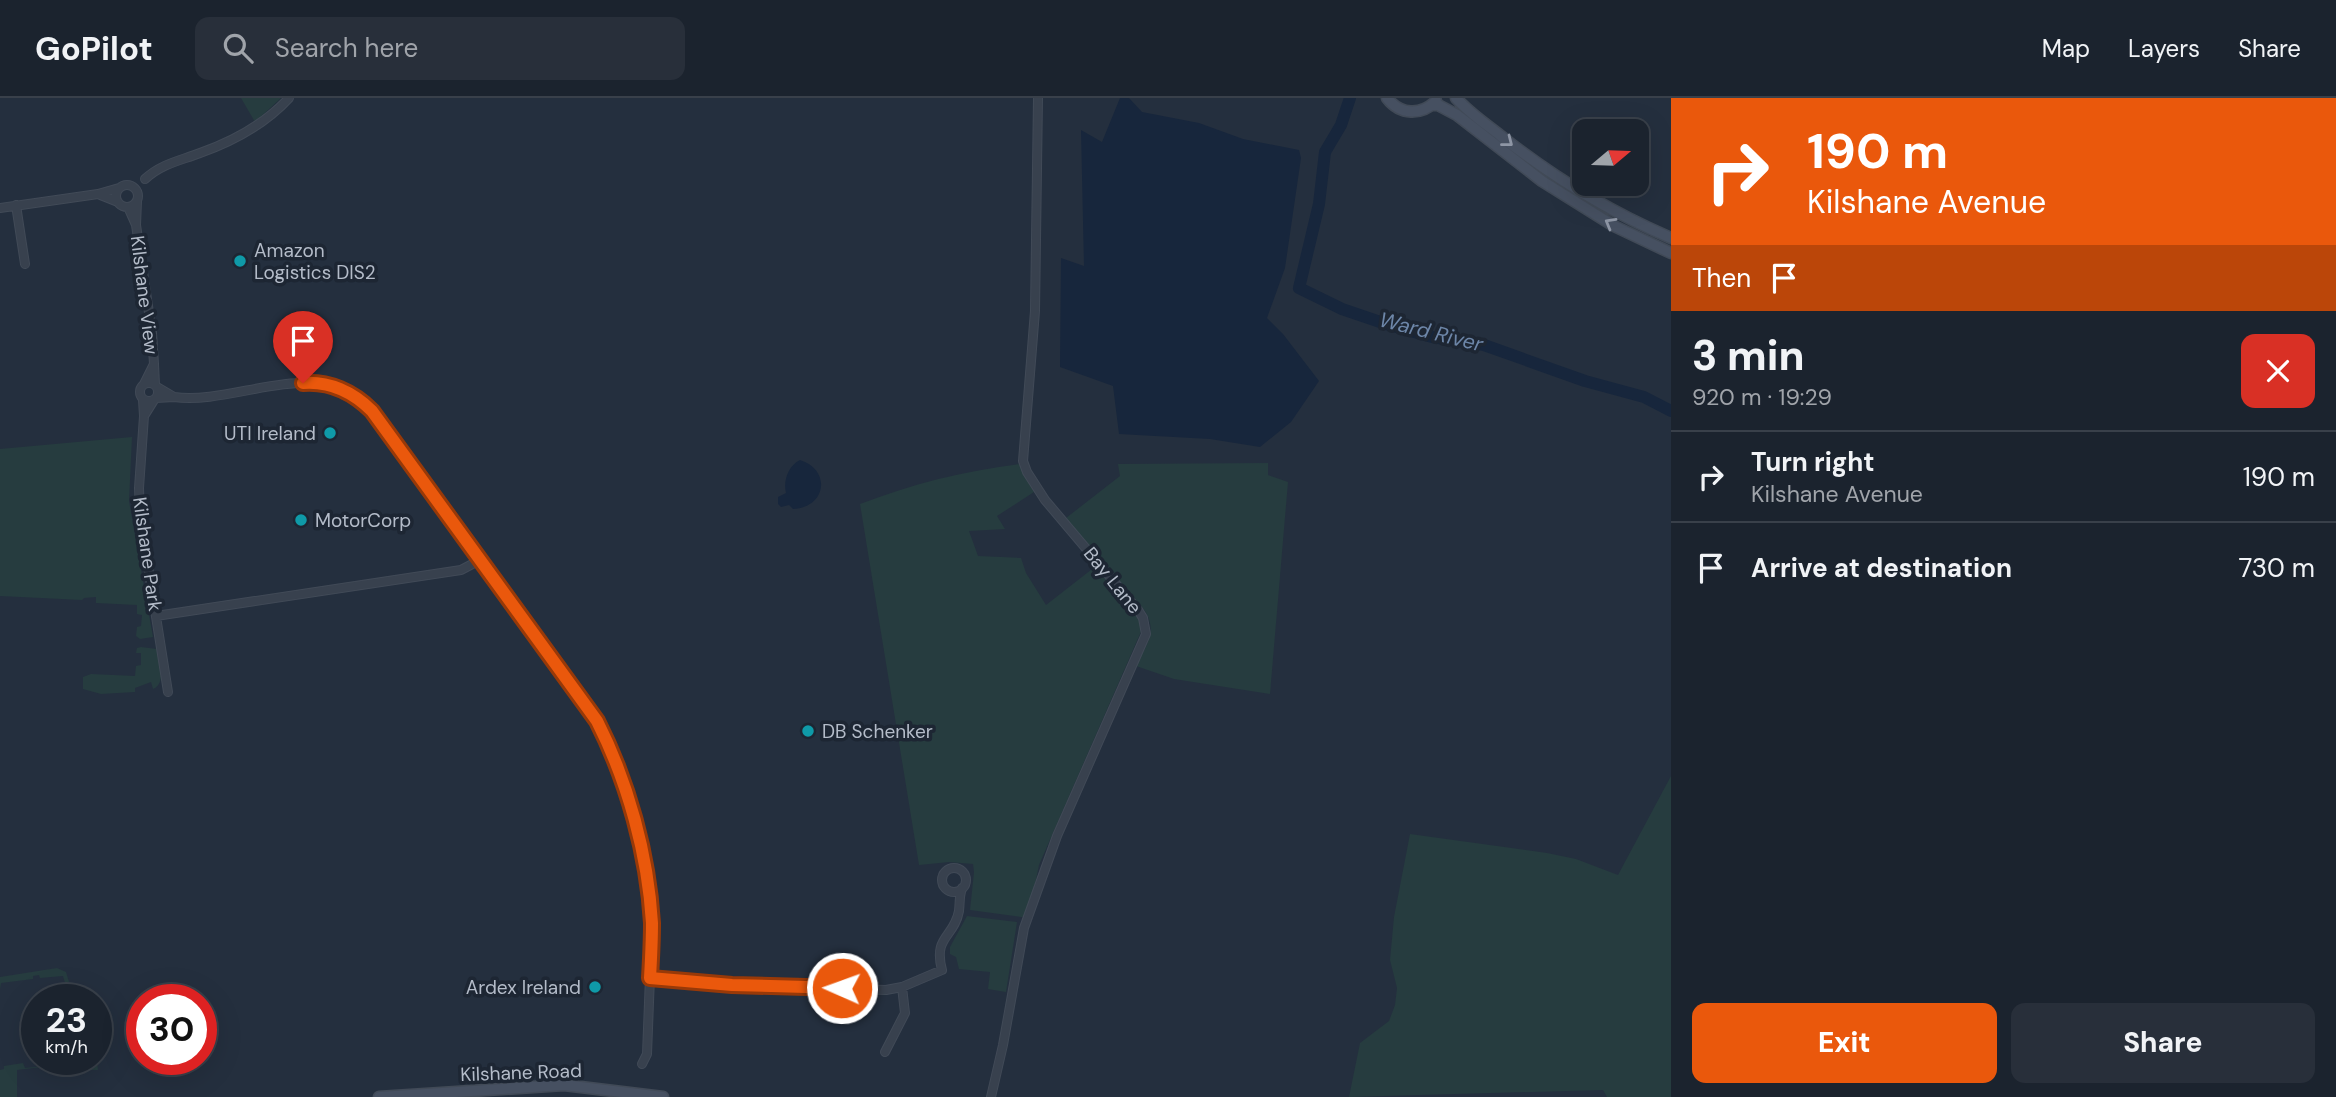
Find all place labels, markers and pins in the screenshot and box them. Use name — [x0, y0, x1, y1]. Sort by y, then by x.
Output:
place label: Amazon Logistics DIS2 — [254, 238, 376, 285]
marker: Amazon Logistics DIS2 — [232, 253, 248, 269]
pin — [273, 311, 333, 383]
place label: UTI Ireland — [224, 421, 316, 446]
marker: UTI Ireland — [322, 425, 338, 441]
place label: MotorCorp — [315, 508, 411, 533]
marker: MotorCorp — [293, 512, 309, 528]
place label: DB Schenker — [822, 719, 933, 744]
marker: DB Schenker — [800, 723, 816, 739]
place label: Ardex Ireland — [466, 975, 581, 1000]
marker: Ardex Ireland — [587, 979, 603, 995]

